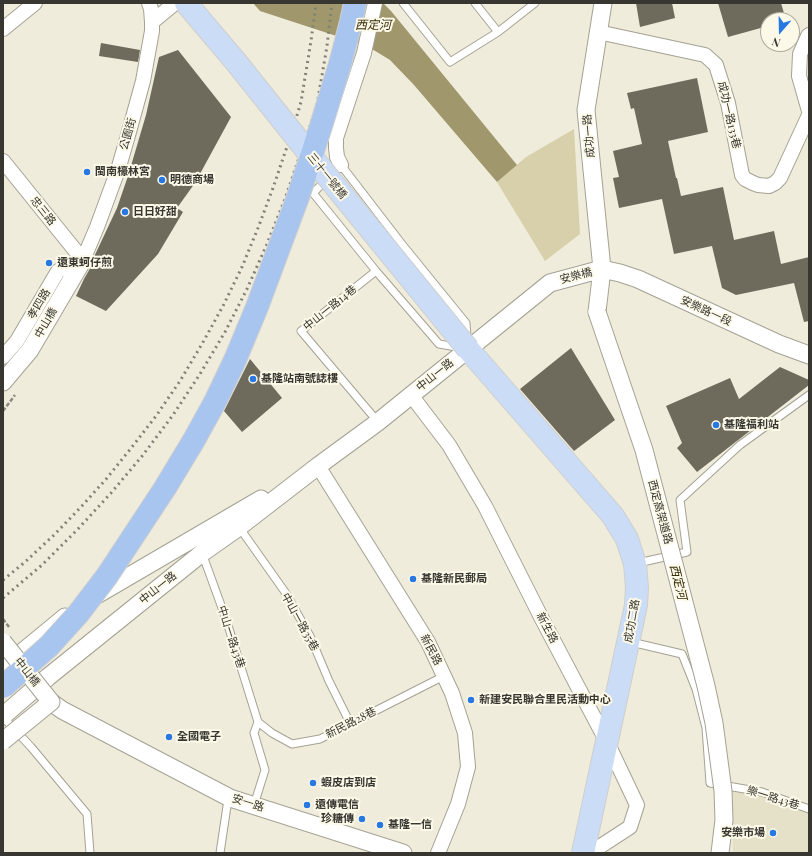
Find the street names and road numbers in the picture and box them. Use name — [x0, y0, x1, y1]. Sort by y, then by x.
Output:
street label: 成功一路133巷 — [715, 80, 743, 150]
street label: 成功一路 — [581, 114, 597, 158]
street label: 公園街 — [117, 116, 139, 152]
street label: 三十一號橋 — [305, 150, 349, 202]
street label: 忠三路 — [27, 194, 59, 228]
street label: 安樂橋 — [558, 265, 594, 287]
street label: 中山一路14巷 — [301, 283, 359, 333]
street label: 孝四路 — [25, 286, 53, 322]
street label: 安樂路一段 — [678, 293, 734, 329]
street label: 中山橋 — [32, 305, 60, 341]
street label: 中山一路 — [414, 356, 456, 394]
street label: 西定高架道路 — [645, 478, 675, 546]
street label: 中山一路 — [137, 569, 179, 607]
street label: 中山一路35巷 — [279, 591, 321, 653]
street label: 成功二路 — [622, 598, 642, 644]
street label: 中山一路43巷 — [215, 604, 247, 670]
street label: 新生路 — [533, 610, 561, 646]
street label: 新民路 — [417, 632, 445, 668]
street label: 中山橋 — [11, 655, 43, 689]
street label: 新民路28巷 — [324, 705, 378, 741]
street label: 樂一路43巷 — [745, 784, 801, 812]
street label: 安一路 — [230, 792, 266, 814]

